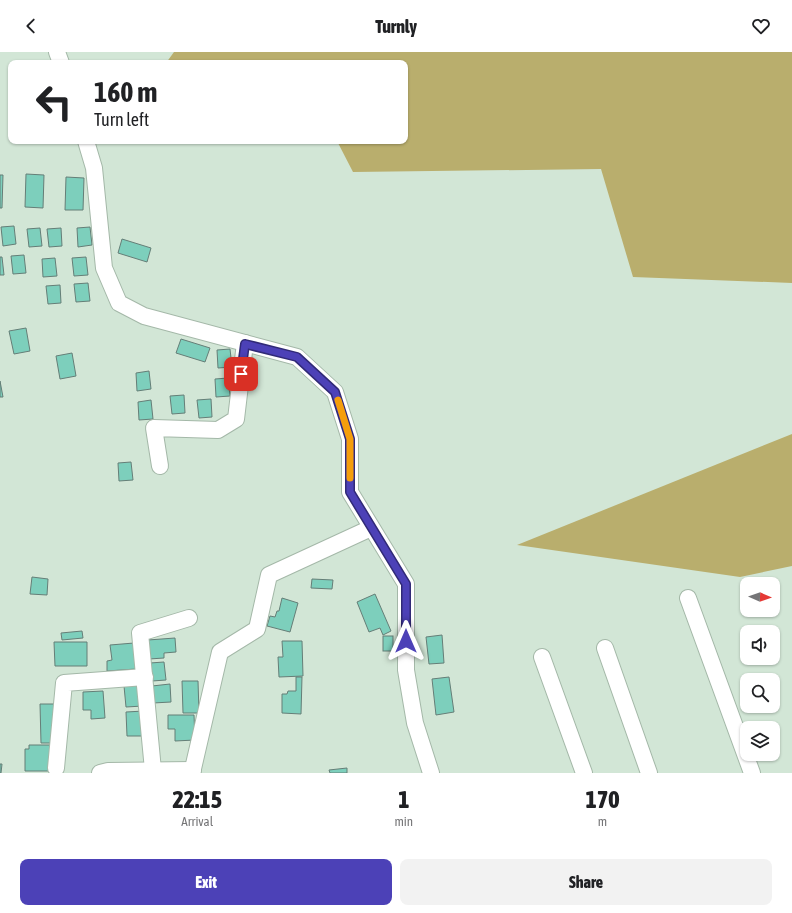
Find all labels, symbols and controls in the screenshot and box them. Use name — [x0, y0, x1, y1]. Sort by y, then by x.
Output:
icon: back — [20, 15, 42, 37]
icon: heart — [750, 15, 772, 37]
text: Turnly — [375, 16, 417, 37]
icon: left — [28, 76, 80, 128]
text: 160 m — [94, 76, 157, 108]
text: Turn left — [94, 109, 149, 130]
pin — [224, 357, 258, 391]
icon: arrive — [230, 363, 252, 385]
north arrow — [740, 577, 780, 617]
map controls — [740, 577, 780, 761]
position arrow — [385, 620, 427, 662]
button: sound — [740, 625, 780, 665]
button: search — [740, 673, 780, 713]
button: layers — [740, 721, 780, 761]
text: 22:15 — [173, 786, 222, 813]
text: 1 — [398, 786, 409, 813]
text: 170 — [586, 786, 619, 813]
text: Arrival — [181, 814, 213, 829]
text: min — [394, 814, 413, 829]
text: m — [598, 814, 607, 829]
button: Exit — [20, 859, 392, 905]
button: Share — [400, 859, 772, 905]

